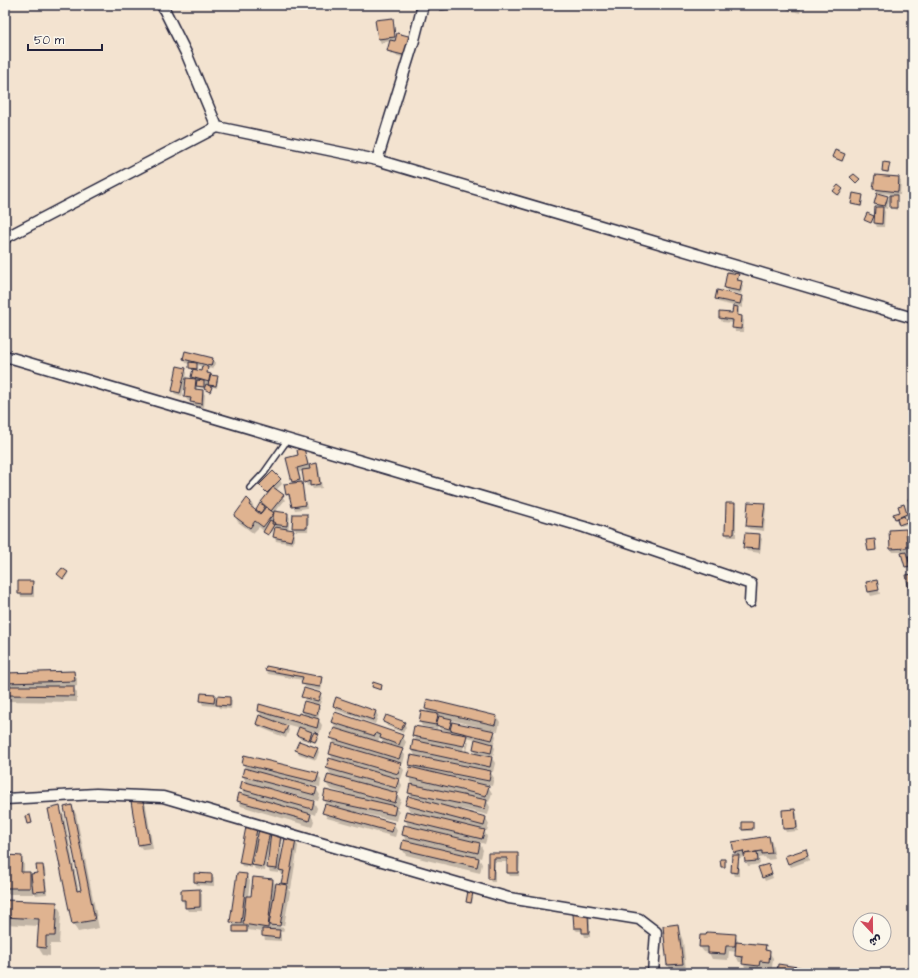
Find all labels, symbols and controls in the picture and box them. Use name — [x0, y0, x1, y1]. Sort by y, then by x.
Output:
scale bar — [28, 26, 102, 52]
text: 50 m — [34, 32, 65, 49]
north arrow — [852, 912, 892, 952]
text: ش — [867, 932, 884, 950]

